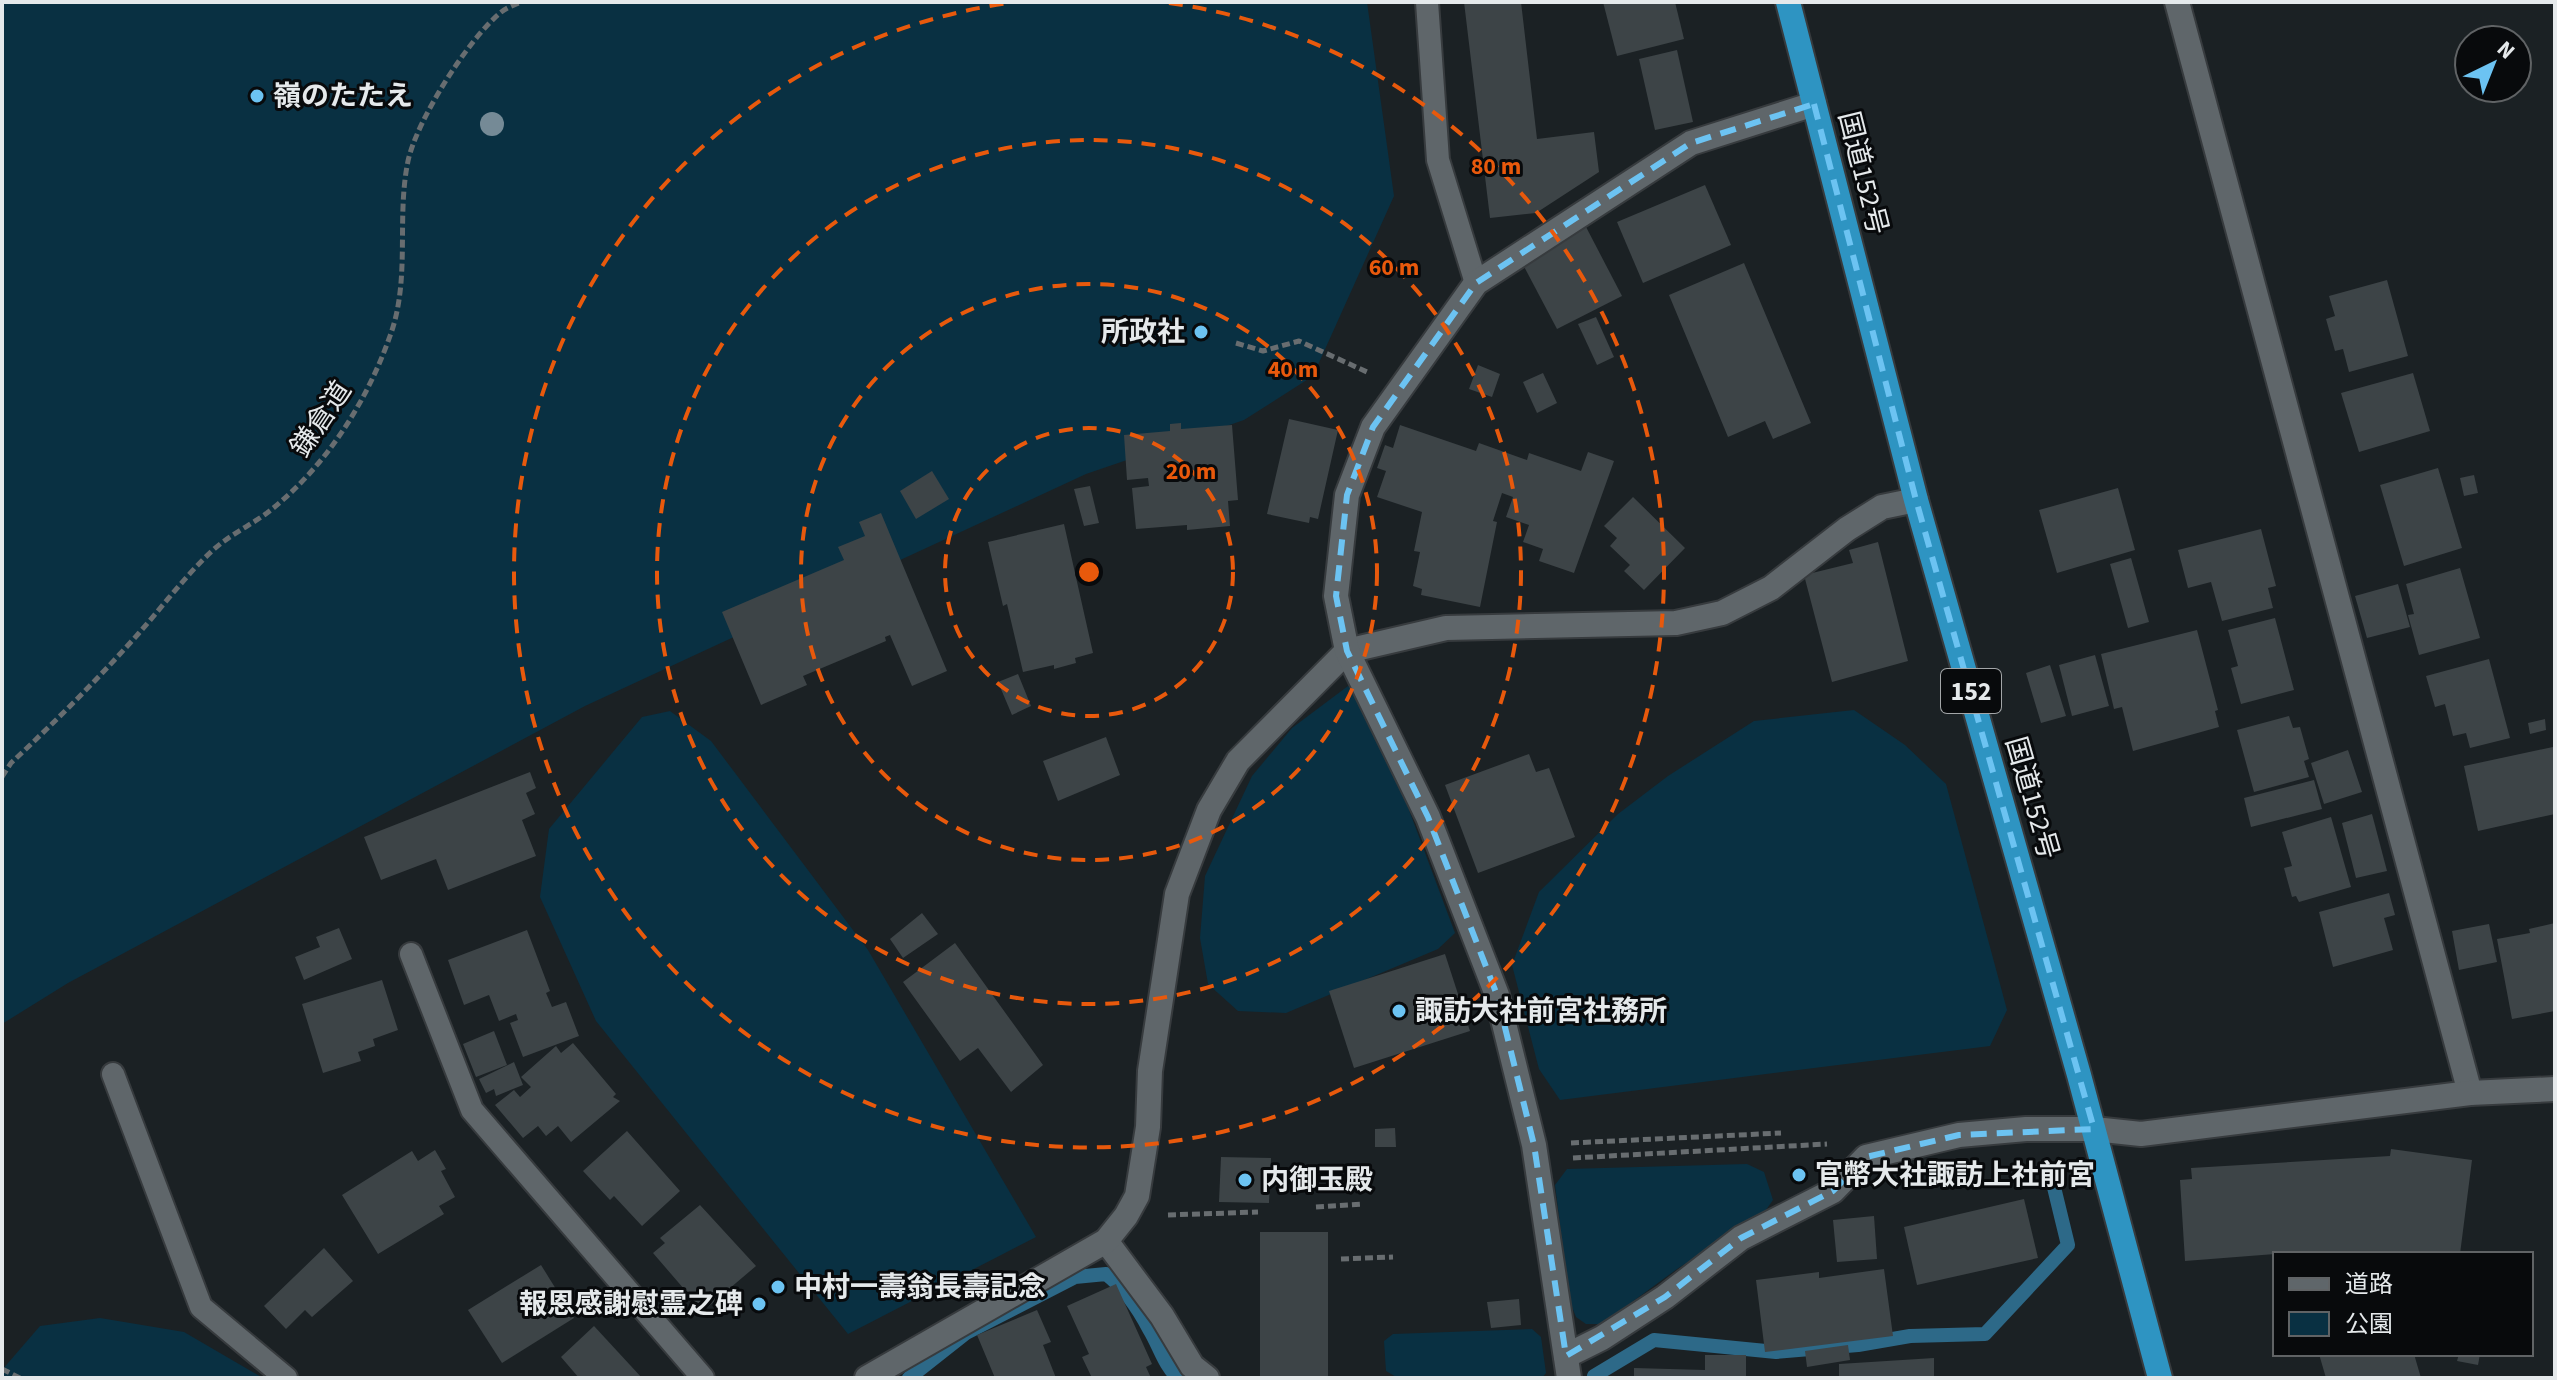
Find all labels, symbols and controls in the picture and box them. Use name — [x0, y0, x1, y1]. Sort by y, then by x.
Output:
north arrow — [2453, 24, 2533, 104]
text: N — [2490, 33, 2522, 67]
place label: 嶺のたたえ — [273, 76, 413, 116]
marker: 嶺のたたえ — [248, 87, 266, 105]
street label: 国道152号 — [1828, 107, 1898, 239]
text: 80 m — [1471, 149, 1521, 184]
text: 60 m — [1369, 250, 1419, 285]
place label: 所政社 — [1101, 312, 1185, 352]
marker: 所政社 — [1192, 323, 1210, 341]
text: 40 m — [1268, 352, 1318, 387]
street label: 鎌倉道 — [281, 373, 361, 465]
text: 20 m — [1166, 454, 1216, 489]
centre of rings — [1075, 558, 1103, 586]
road number: 152 — [1941, 669, 2001, 713]
street label: 国道152号 — [1995, 732, 2069, 864]
place label: 諏訪大社前宮社務所 — [1415, 991, 1667, 1031]
marker: 諏訪大社前宮社務所 — [1390, 1002, 1408, 1020]
place label: 官幣大社諏訪上社前宮 — [1815, 1155, 2095, 1195]
place label: 内御玉殿 — [1261, 1160, 1373, 1200]
marker: 官幣大社諏訪上社前宮 — [1790, 1166, 1808, 1184]
marker: 内御玉殿 — [1236, 1171, 1254, 1189]
legend — [2273, 1252, 2533, 1356]
place label: 中村一壽翁長壽記念 — [794, 1267, 1046, 1307]
text: 道路 — [2345, 1267, 2393, 1302]
marker: 中村一壽翁長壽記念 — [769, 1278, 787, 1296]
place label: 報恩感謝慰霊之碑 — [519, 1284, 743, 1324]
marker: 報恩感謝慰霊之碑 — [750, 1295, 768, 1313]
text: 公園 — [2345, 1307, 2393, 1342]

